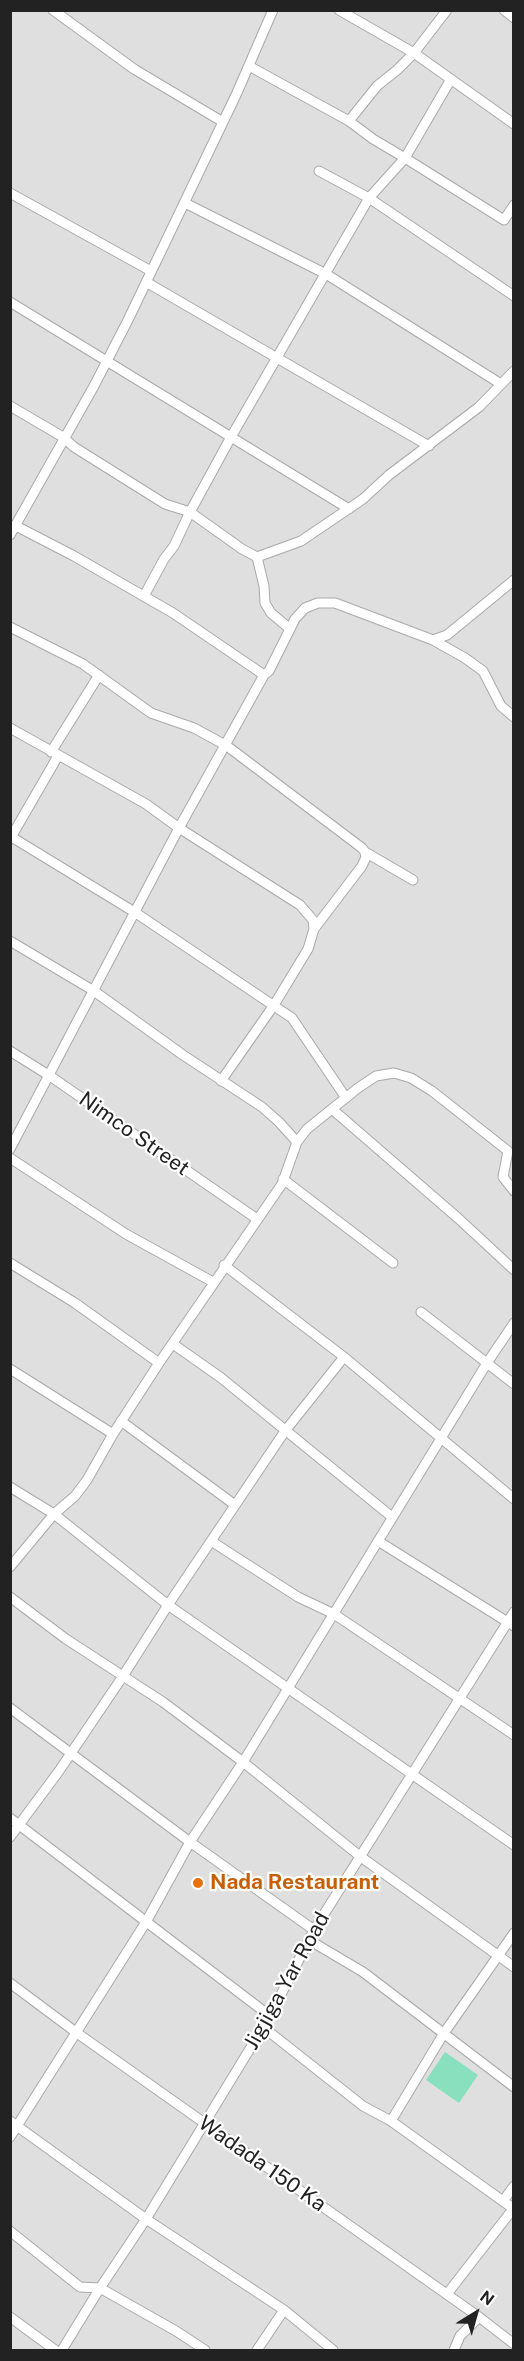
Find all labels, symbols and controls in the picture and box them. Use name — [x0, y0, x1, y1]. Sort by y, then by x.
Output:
street label: Nimco Street — [74, 1087, 194, 1181]
place label: Nada Restaurant — [210, 1870, 379, 1896]
marker: Nada Restaurant — [191, 1876, 205, 1890]
street label: Jigjiga Yar Road — [239, 1908, 335, 2054]
street label: Wadada 150 Ka — [193, 2111, 331, 2217]
north arrow — [446, 2283, 506, 2343]
text: N — [476, 2287, 498, 2310]

